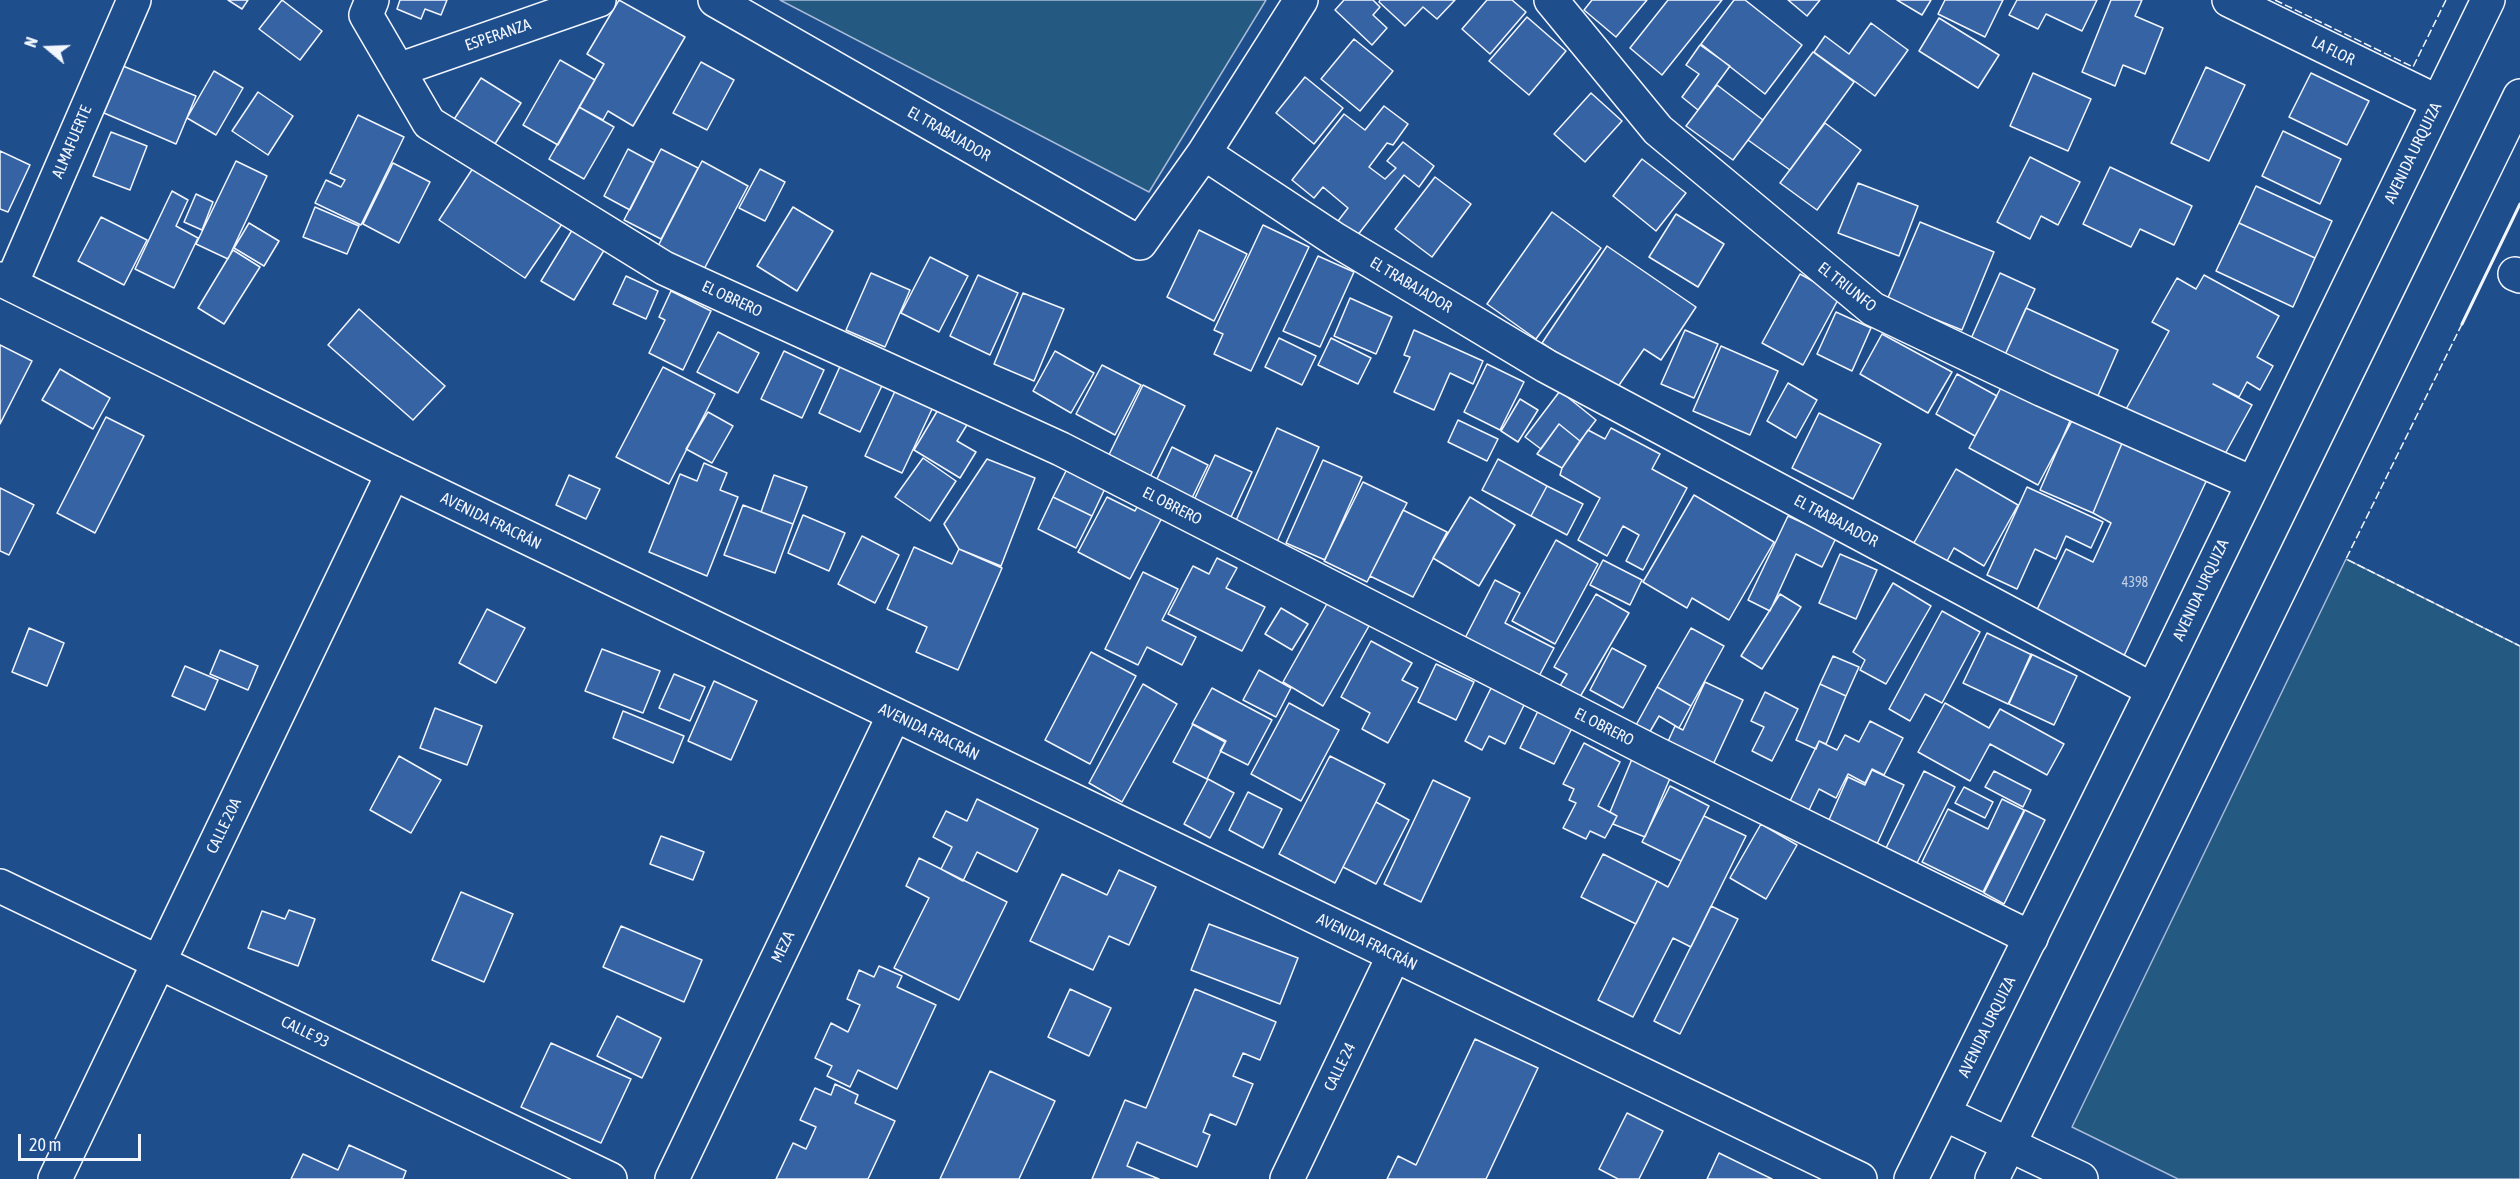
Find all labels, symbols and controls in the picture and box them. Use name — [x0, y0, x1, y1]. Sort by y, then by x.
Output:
street label: ESPERANZA — [462, 15, 534, 55]
north arrow — [18, 18, 78, 78]
street label: LA FLOR — [2308, 32, 2358, 70]
text: N — [21, 35, 41, 50]
street label: AVENIDA URQUIZA — [2380, 99, 2446, 207]
street label: EL TRABAJADOR — [904, 102, 994, 166]
street label: ALMAFUERTE — [48, 103, 96, 181]
street label: EL TRABAJADOR — [1366, 253, 1456, 317]
street label: EL TRIUNFO — [1814, 258, 1880, 316]
street label: EL OBRERO — [699, 277, 765, 321]
street label: EL OBRERO — [1139, 483, 1205, 529]
street label: AVENIDA FRACRÁN — [438, 488, 544, 554]
street label: EL TRABAJADOR — [1791, 491, 1881, 551]
street label: AVENIDA URQUIZA — [2169, 536, 2233, 644]
house number: 4398 — [2122, 575, 2148, 591]
street label: AVENIDA FRACRÁN — [876, 699, 982, 765]
street label: EL OBRERO — [1571, 704, 1637, 750]
street label: CALLE 20A — [202, 795, 246, 857]
street label: AVENIDA FRACRÁN — [1314, 909, 1420, 975]
street label: MEZA — [767, 928, 799, 966]
street label: AVENIDA URQUIZA — [1954, 973, 2020, 1081]
street label: CALLE 93 — [278, 1012, 332, 1052]
street label: CALLE 24 — [1320, 1040, 1360, 1094]
scale bar — [21, 1122, 144, 1160]
text: 20 m — [29, 1134, 61, 1155]

